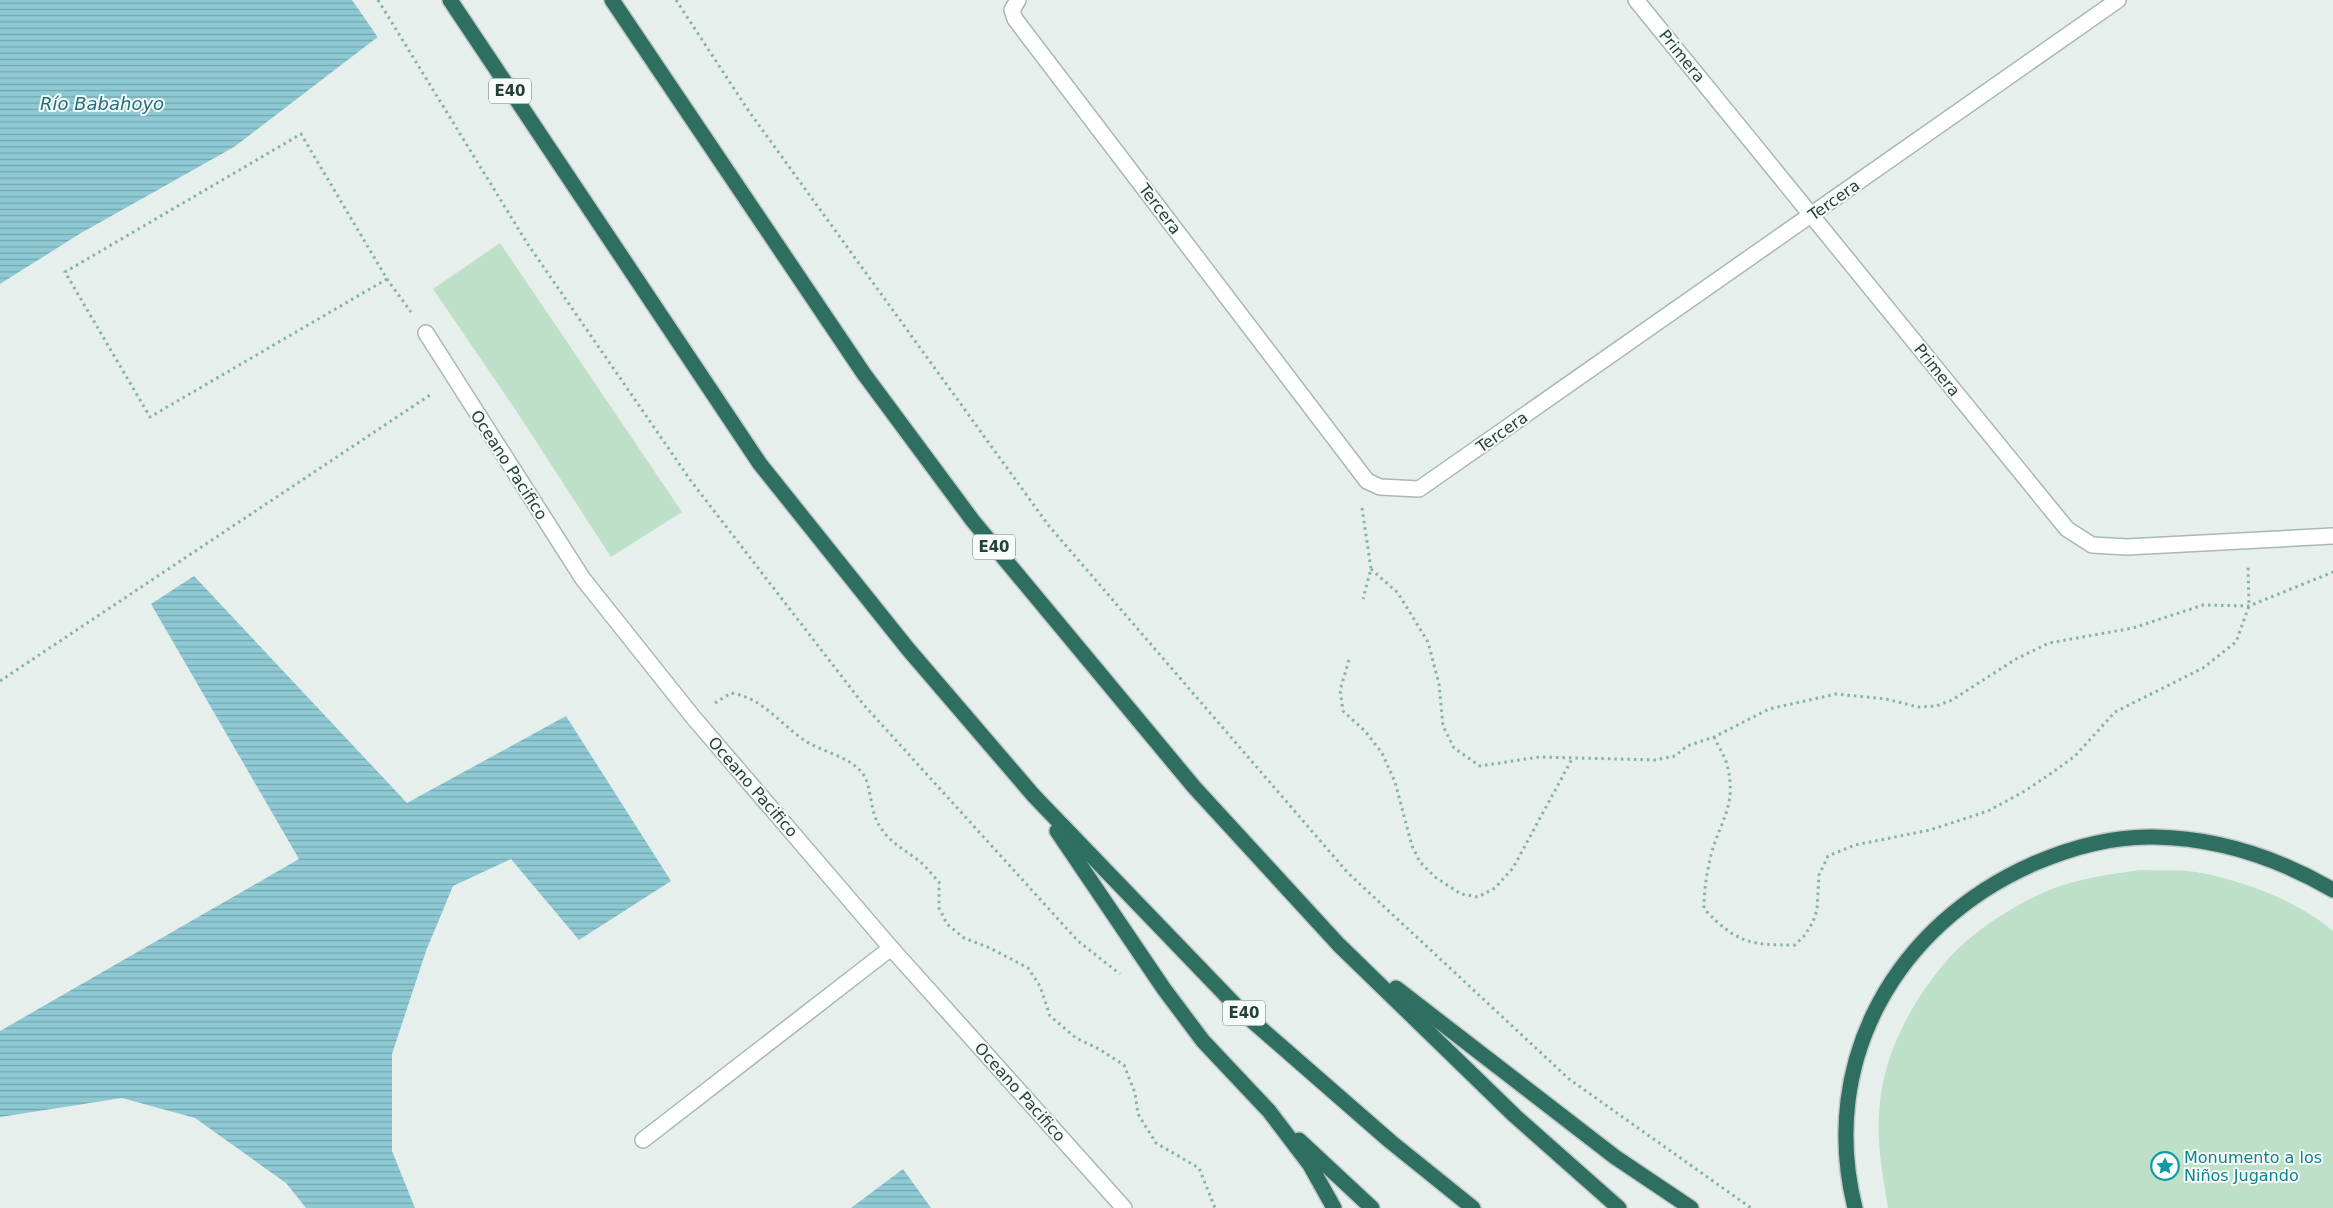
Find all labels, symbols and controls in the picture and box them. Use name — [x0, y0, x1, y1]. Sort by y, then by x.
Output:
street label: Primera — [1655, 26, 1709, 86]
road number: E40 — [489, 78, 531, 104]
water label: Río Babahoyo — [40, 93, 164, 114]
street label: Tercera — [1804, 176, 1863, 225]
street label: Tercera — [1134, 179, 1185, 238]
street label: Primera — [1910, 340, 1964, 400]
street label: Oceano Pacifico — [467, 407, 551, 523]
street label: Tercera — [1472, 408, 1531, 457]
road number: E40 — [973, 534, 1015, 560]
street label: Oceano Pacifico — [704, 733, 802, 841]
road number: E40 — [1223, 1000, 1265, 1026]
street label: Oceano Pacifico — [971, 1039, 1069, 1145]
place label: Monumento a los Niños Jugando — [2184, 1148, 2322, 1185]
place icon: Monumento a los Niños Jugando — [2150, 1151, 2180, 1181]

